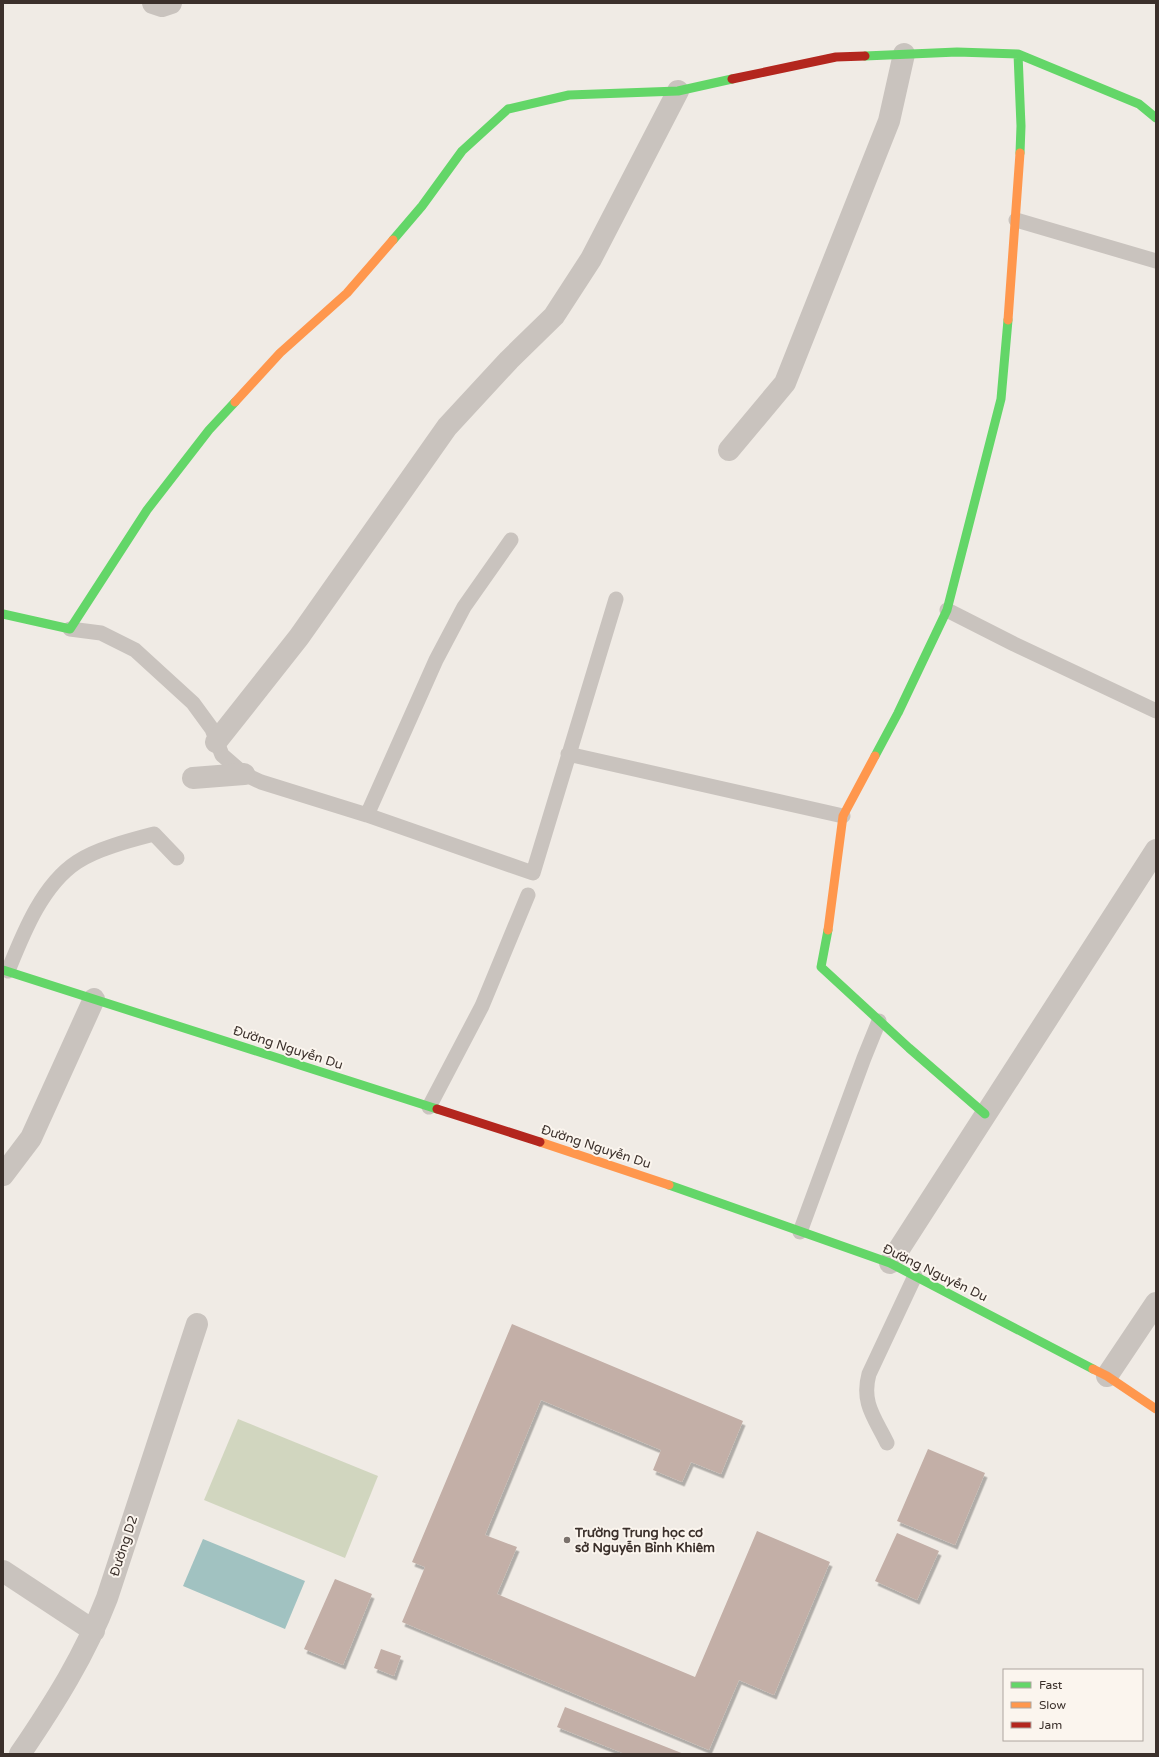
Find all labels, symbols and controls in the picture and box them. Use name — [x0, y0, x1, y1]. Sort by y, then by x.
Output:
street label: Đường Nguyễn Du — [231, 1023, 345, 1073]
street label: Đường Nguyễn Du — [539, 1122, 653, 1172]
street label: Đường Nguyễn Du — [880, 1241, 990, 1305]
street label: Đường D2 — [107, 1514, 141, 1578]
place label: Trường Trung học cơ sở Nguyễn Bỉnh Khiêm — [574, 1525, 715, 1556]
marker: Trường Trung học cơ sở Nguyễn Bỉnh Khiêm — [562, 1535, 572, 1545]
legend — [1003, 1669, 1143, 1741]
text: Fast — [1039, 1678, 1063, 1692]
text: Slow — [1039, 1698, 1066, 1712]
text: Jam — [1039, 1718, 1062, 1732]

